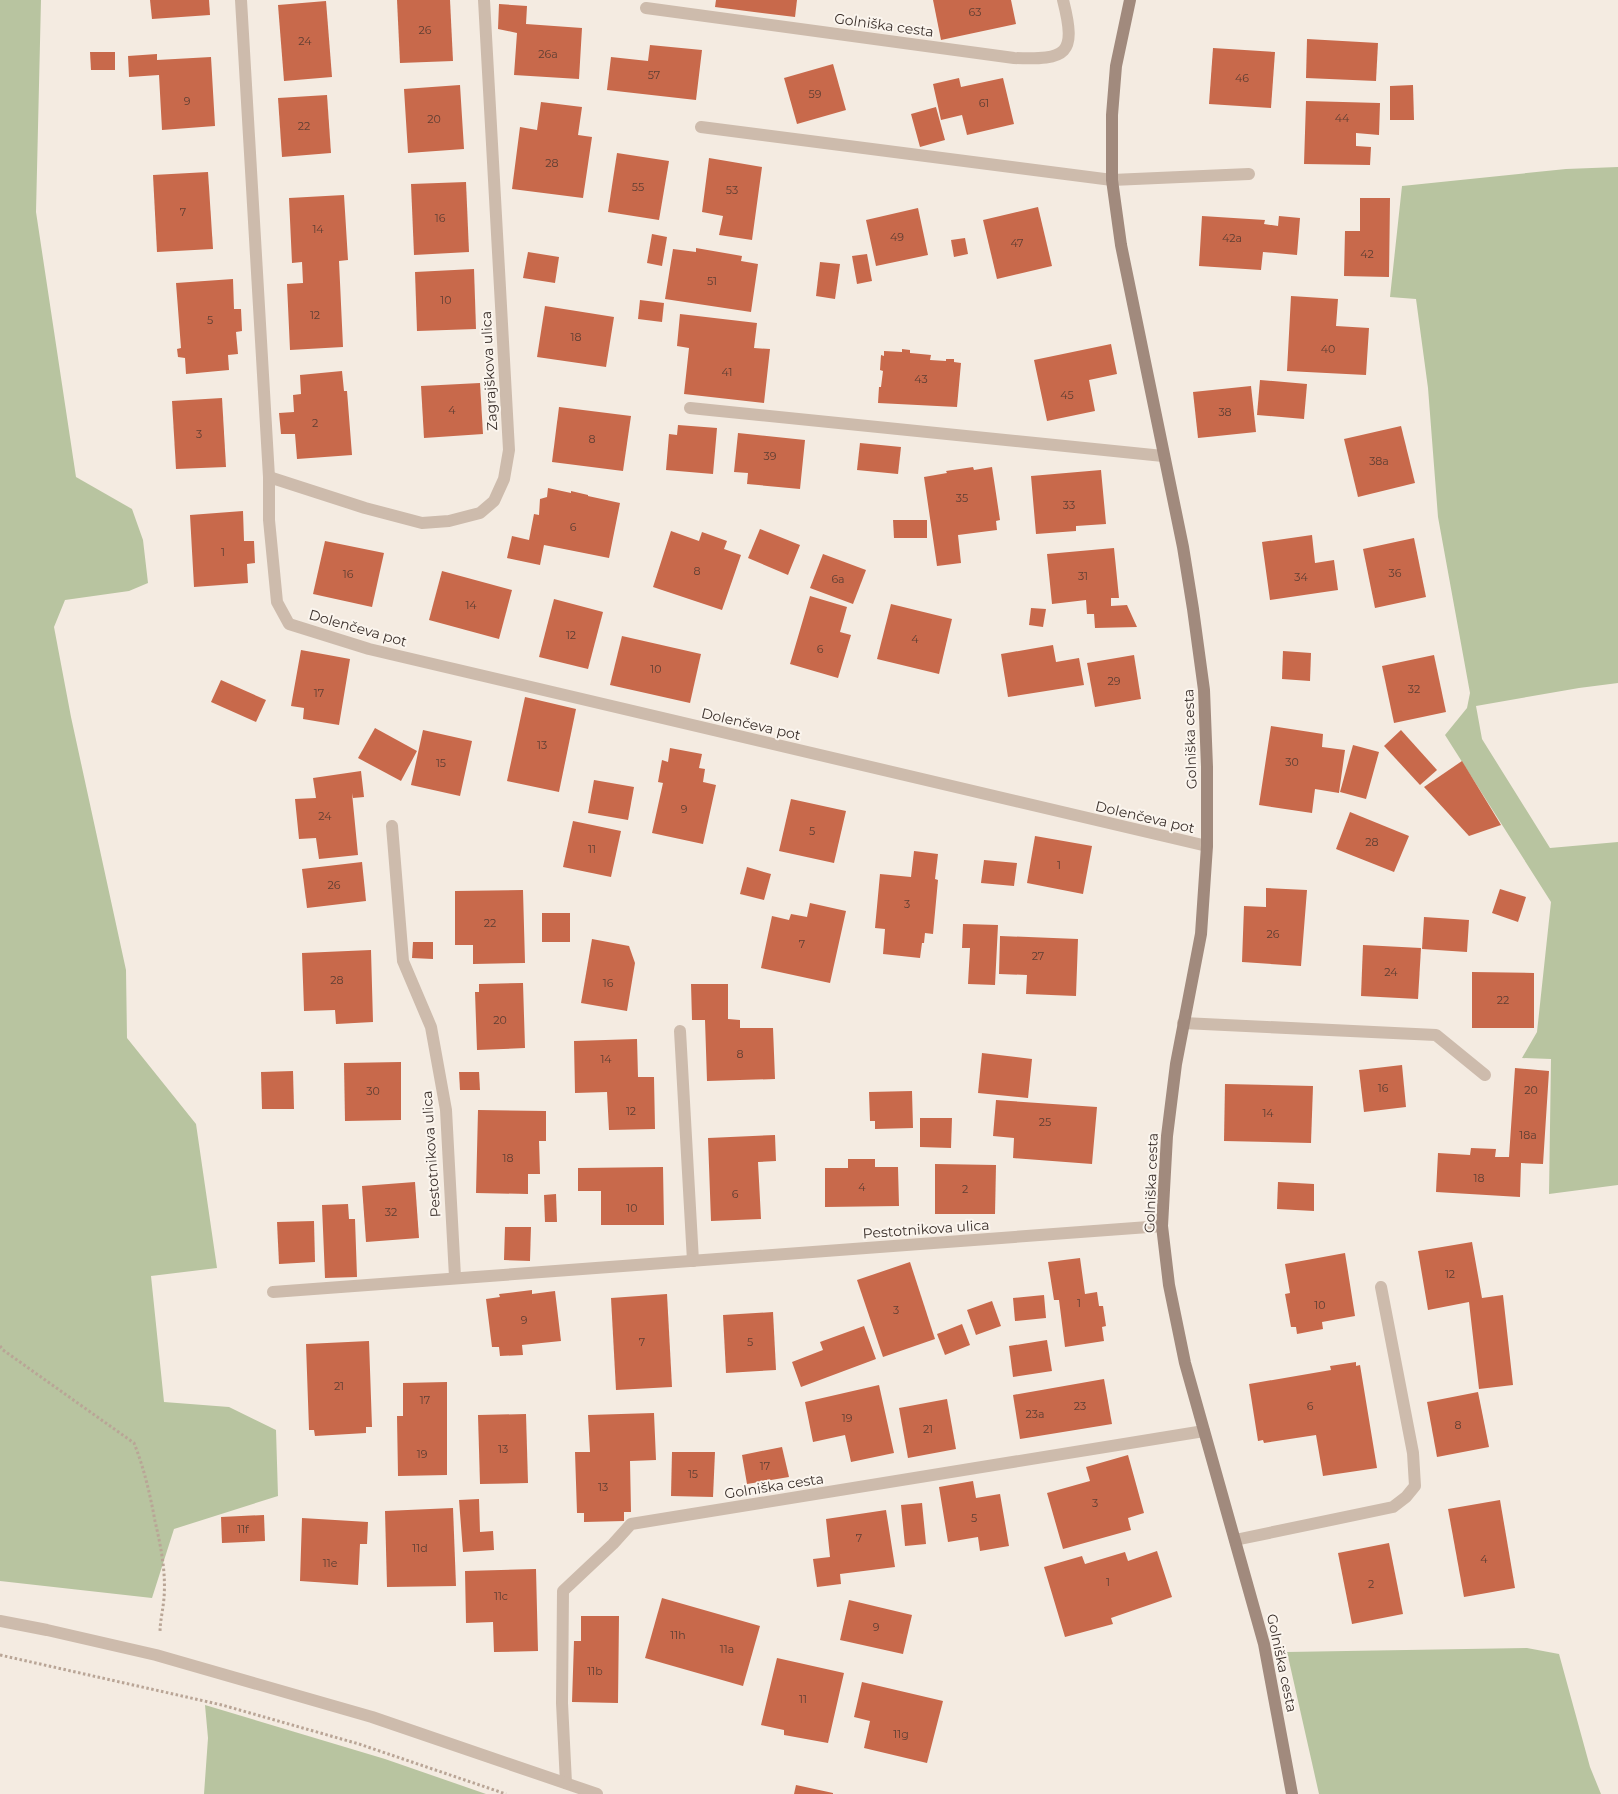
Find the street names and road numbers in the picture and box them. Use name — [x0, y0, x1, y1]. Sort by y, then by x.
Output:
street label: Golniška cesta — [833, 9, 935, 41]
street label: Zagrajškova ulica — [477, 311, 501, 431]
street label: Dolenčeva pot — [307, 605, 409, 651]
street label: Golniška cesta — [1179, 689, 1201, 789]
street label: Dolenčeva pot — [700, 704, 803, 744]
street label: Dolenčeva pot — [1094, 797, 1197, 837]
street label: Pestotnikova ulica — [418, 1090, 444, 1218]
street label: Golniška cesta — [1140, 1133, 1162, 1233]
street label: Pestotnikova ulica — [862, 1216, 990, 1242]
street label: Golniška cesta — [723, 1469, 825, 1503]
street label: Golniška cesta — [1263, 1612, 1301, 1714]

